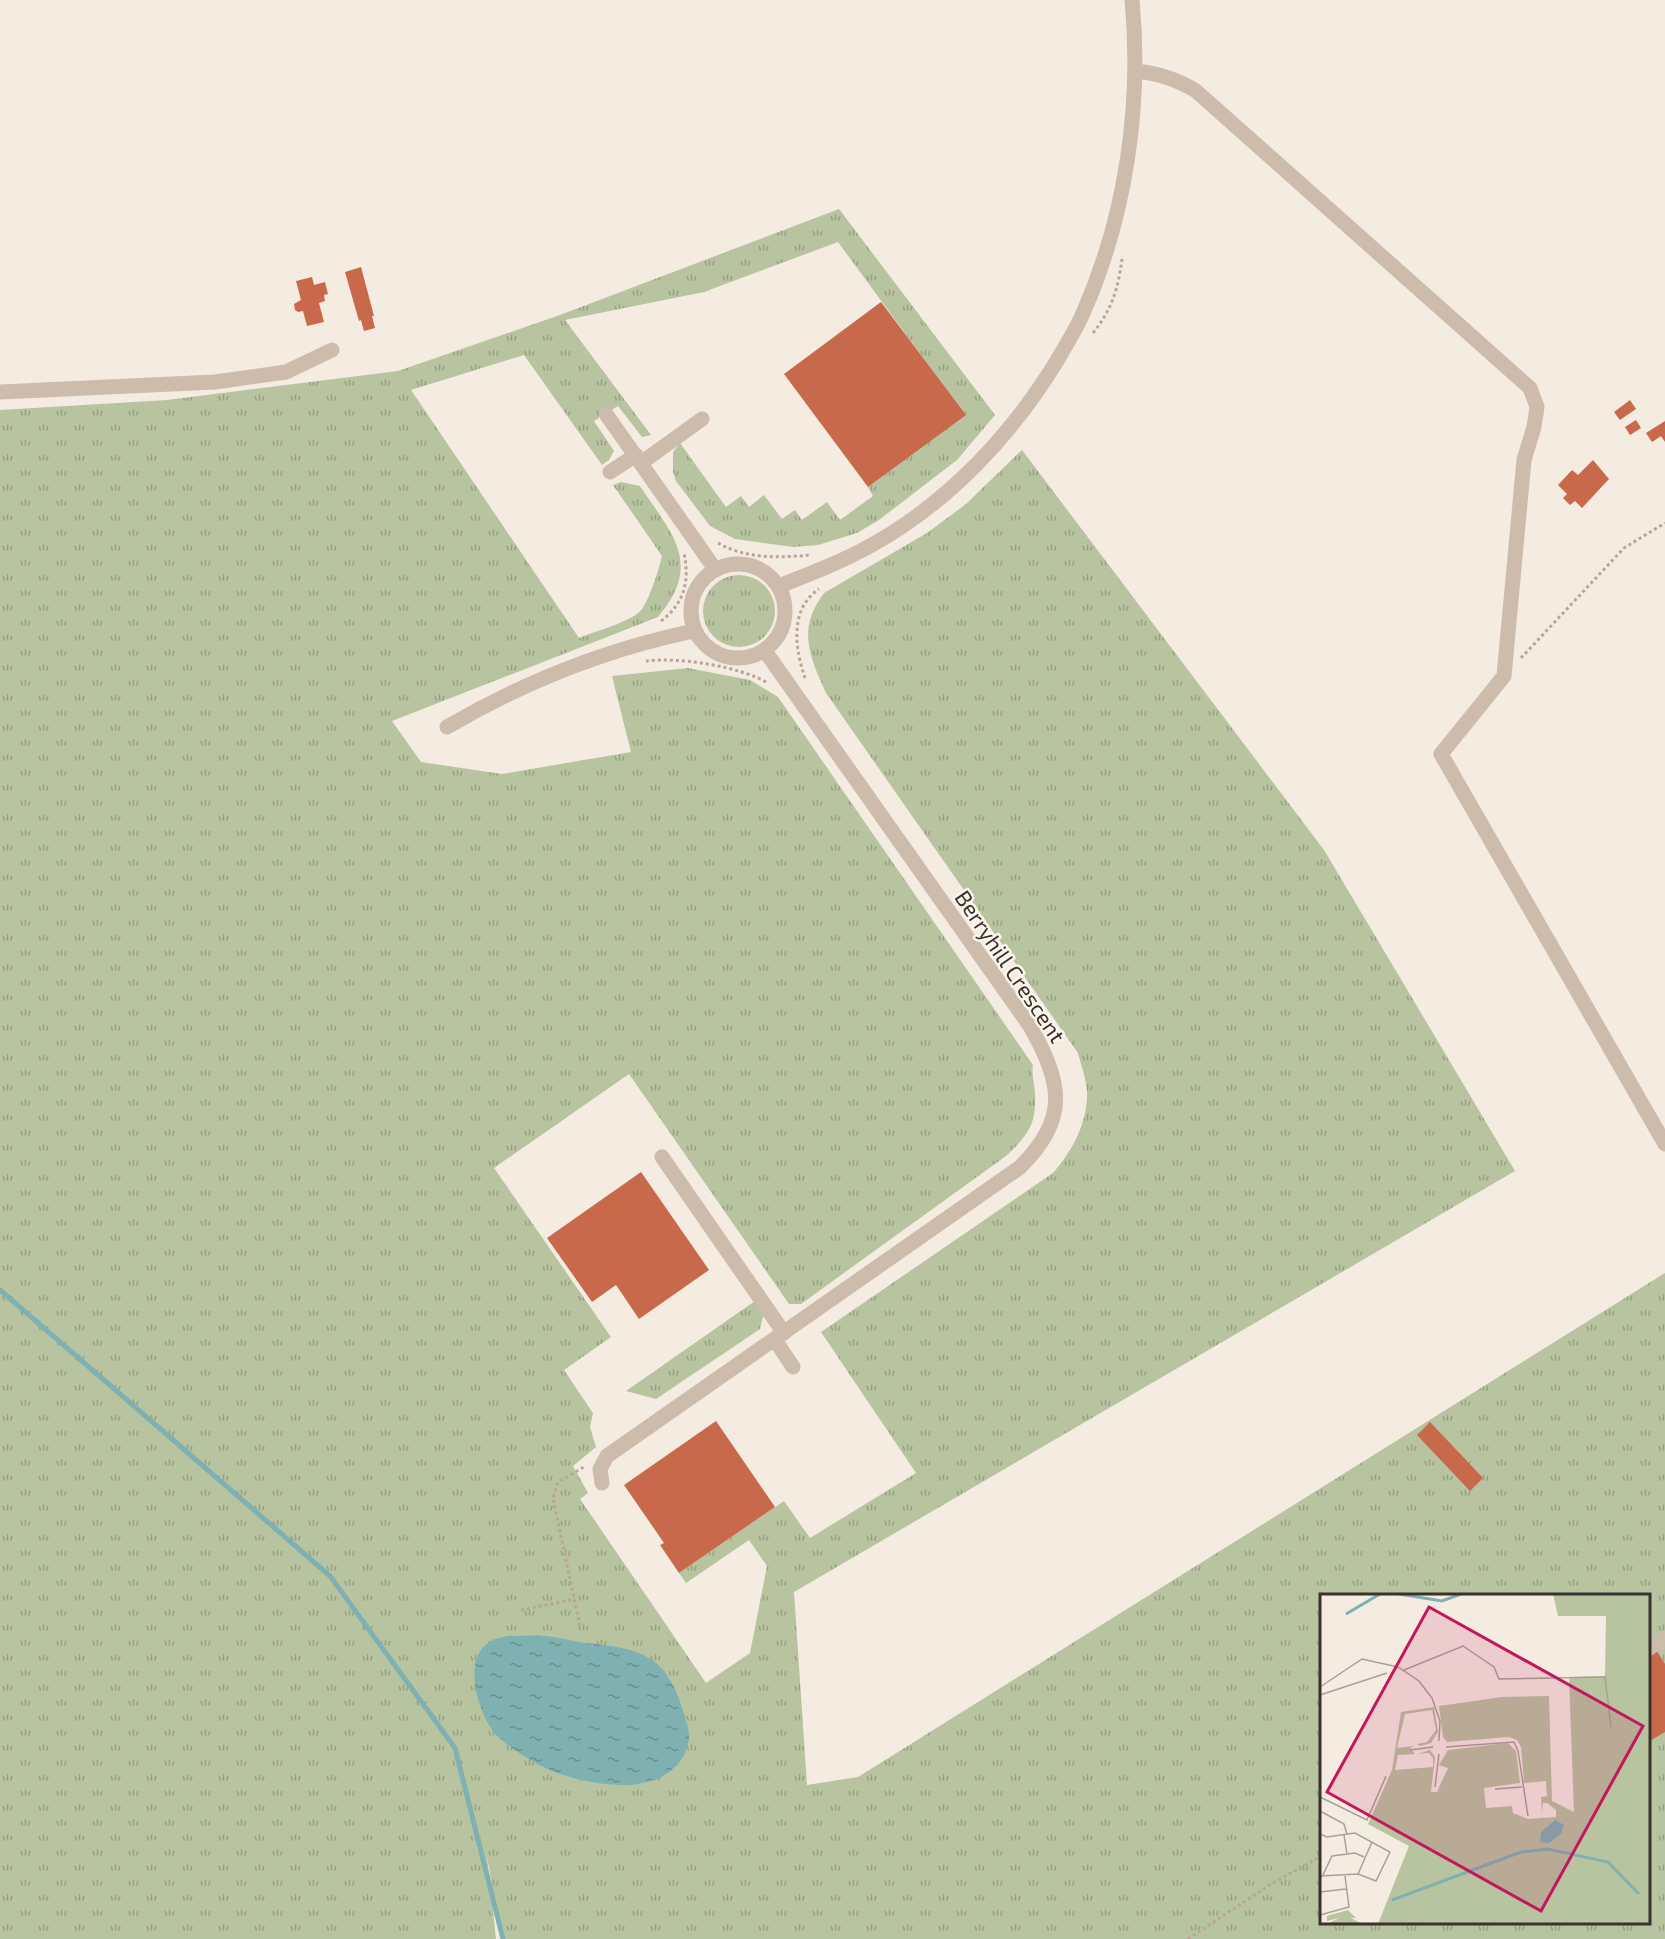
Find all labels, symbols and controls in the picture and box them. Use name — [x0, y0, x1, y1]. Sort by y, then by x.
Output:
street label: Berryhill Crescent — [950, 885, 1072, 1047]
inset map — [1320, 1594, 1650, 1924]

